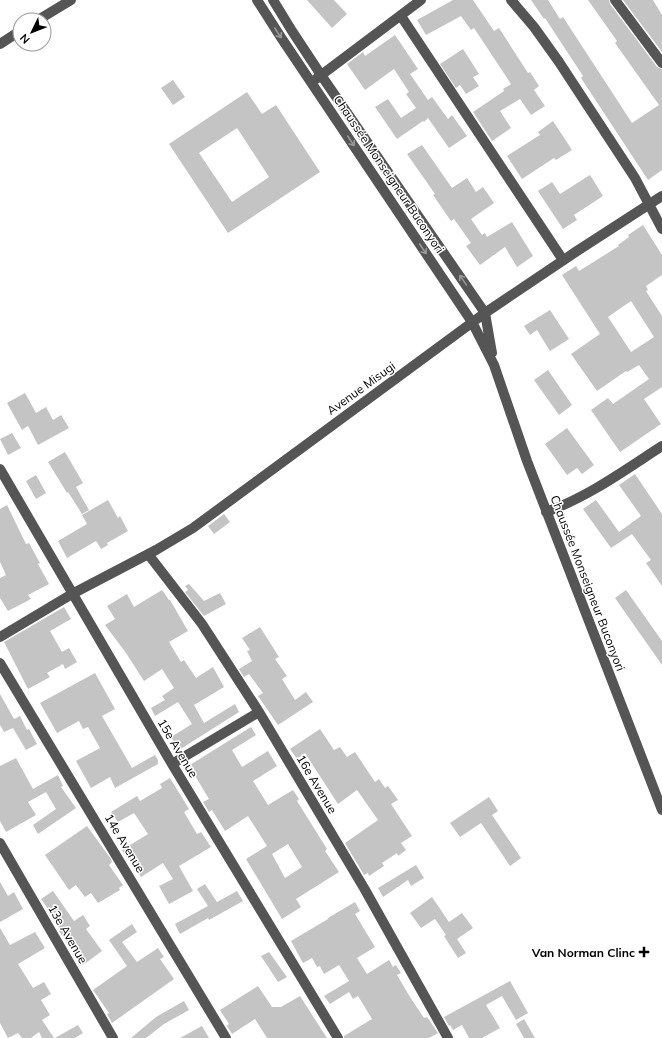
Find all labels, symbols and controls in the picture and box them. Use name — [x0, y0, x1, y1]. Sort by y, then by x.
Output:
north arrow — [12, 12, 52, 52]
one-way arrow — [274, 27, 282, 38]
text: N — [17, 31, 33, 47]
street label: Chaussée Monseigneur Buconyori — [330, 92, 448, 256]
one-way arrow — [347, 135, 355, 146]
one-way arrow — [419, 243, 427, 254]
one-way arrow — [459, 275, 467, 286]
street label: Avenue Misugi — [324, 358, 398, 418]
street label: Chaussée Monseigneur Buconyori — [547, 493, 629, 673]
street label: 15e Avenue — [155, 716, 201, 780]
street label: 16e Avenue — [294, 752, 340, 816]
street label: 14e Avenue — [102, 811, 148, 875]
street label: 13e Avenue — [45, 902, 91, 966]
place label: Van Norman Clinc — [531, 945, 635, 960]
marker: Van Norman Clinc — [638, 946, 650, 958]

